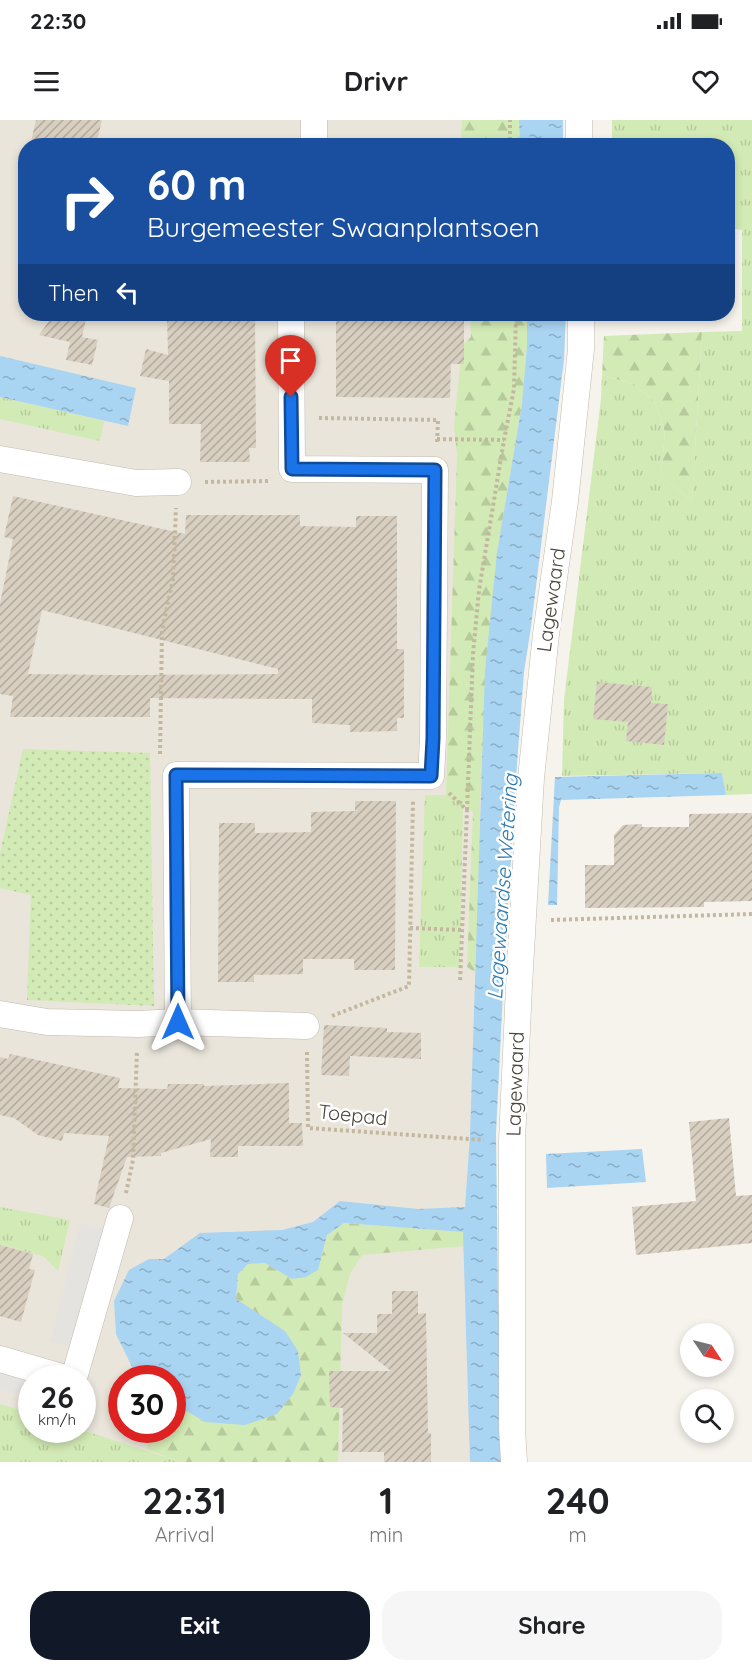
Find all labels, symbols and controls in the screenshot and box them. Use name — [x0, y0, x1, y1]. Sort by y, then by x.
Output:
text: 22:30 — [30, 7, 86, 35]
text: Drivr — [344, 64, 408, 98]
icon: menu — [30, 65, 63, 98]
icon: heart — [689, 65, 722, 98]
text: 60 m — [147, 158, 247, 211]
icon: right — [48, 162, 126, 240]
text: Burgemeester Swaanplantsoen — [147, 210, 540, 244]
icon: left — [111, 276, 144, 309]
text: Then — [48, 279, 99, 307]
pin — [265, 335, 316, 397]
icon: arrive — [274, 344, 307, 377]
street label: Lagewaard — [531, 546, 570, 654]
water label: Lagewaardse Wetering — [481, 771, 523, 1001]
position arrow — [146, 990, 210, 1054]
street label: Lagewaard — [500, 1031, 529, 1137]
street label: Toepad — [317, 1098, 389, 1131]
north arrow — [680, 1323, 734, 1377]
map controls — [680, 1323, 734, 1443]
speed limit sign: 30 — [108, 1365, 186, 1443]
text: 26 — [40, 1378, 74, 1416]
button: search — [680, 1389, 734, 1443]
text: km/h — [38, 1410, 76, 1429]
text: 22:31 — [143, 1478, 227, 1523]
text: 1 — [379, 1478, 393, 1523]
text: 240 — [546, 1478, 610, 1523]
text: Arrival — [155, 1522, 215, 1547]
text: min — [369, 1522, 403, 1547]
text: m — [568, 1522, 587, 1547]
button: Exit — [30, 1591, 370, 1660]
button: Share — [382, 1591, 722, 1660]

